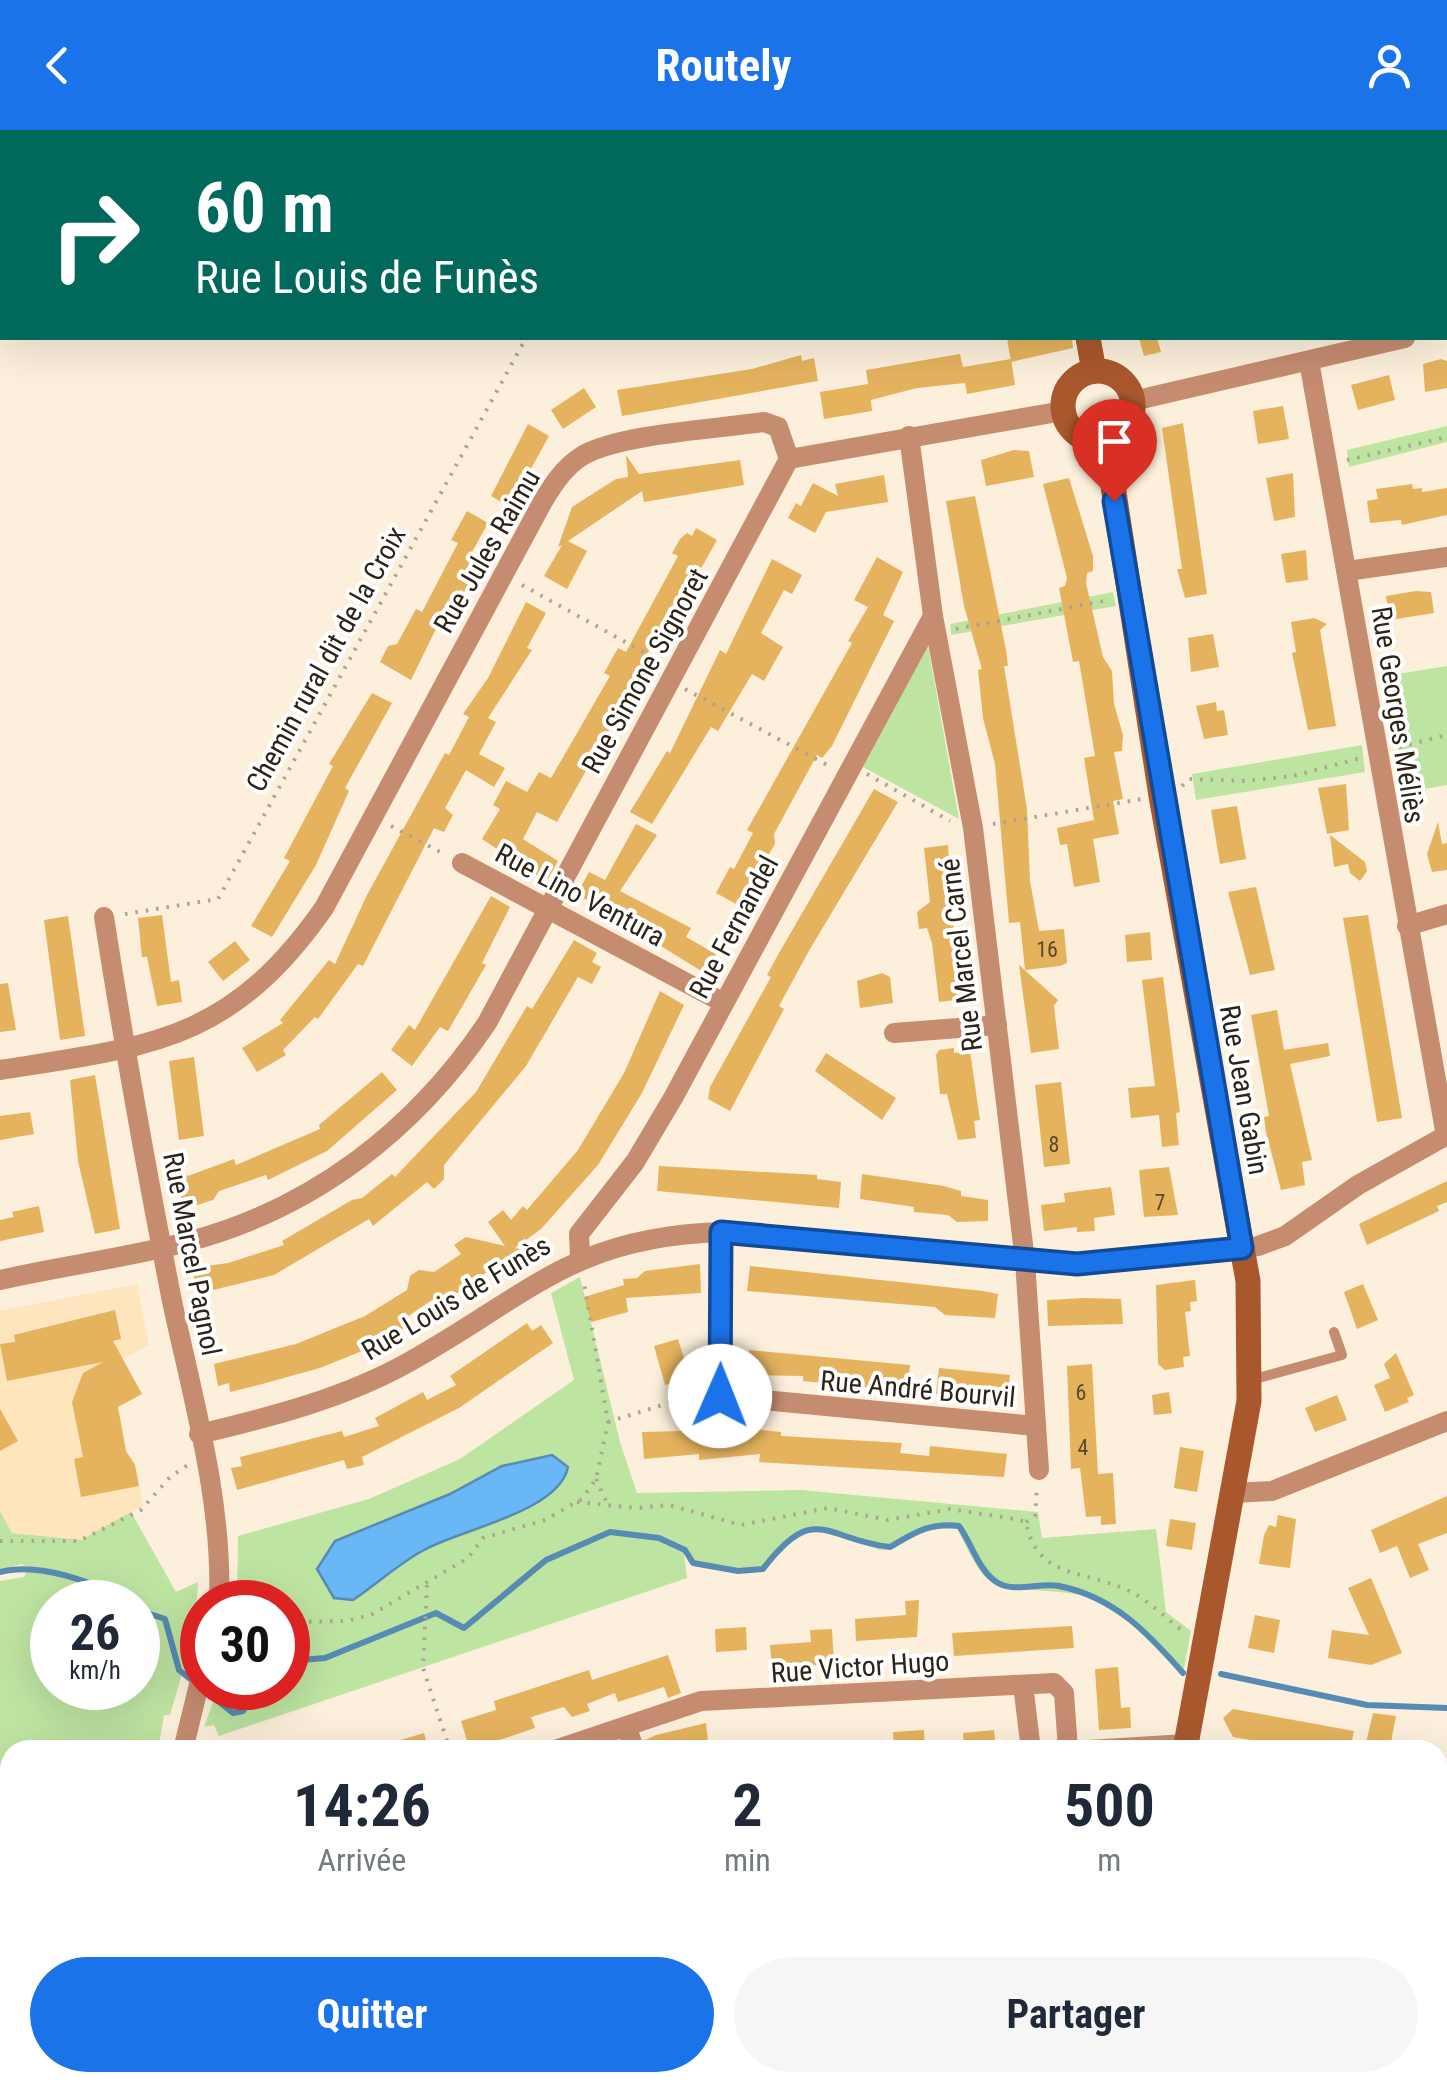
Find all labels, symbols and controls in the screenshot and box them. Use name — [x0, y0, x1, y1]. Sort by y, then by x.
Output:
icon: back — [30, 38, 85, 93]
icon: person — [1362, 38, 1417, 93]
text: Routely — [655, 39, 792, 92]
text: 60 m — [195, 167, 334, 249]
icon: right — [30, 170, 160, 300]
text: Rue Louis de Funès — [195, 251, 539, 304]
pin — [1072, 399, 1157, 502]
icon: arrive — [1087, 414, 1142, 469]
street label: Rue Jules Raimu — [427, 463, 547, 639]
street label: Chemin rural dit de la Croix — [239, 521, 413, 797]
street label: Rue Simone Signoret — [575, 563, 715, 779]
street label: Rue Georges Méliès — [1365, 604, 1431, 826]
street label: Rue Lino Ventura — [490, 837, 670, 953]
street label: Rue Fernandel — [683, 850, 785, 1004]
street label: Rue Marcel Carné — [933, 857, 989, 1053]
house number: 16 — [1036, 937, 1058, 962]
street label: Rue Jean Gabin — [1213, 1003, 1275, 1177]
house number: 8 — [1049, 1132, 1059, 1157]
street label: Rue Marcel Pagnol — [156, 1150, 228, 1358]
house number: 7 — [1155, 1190, 1165, 1215]
street label: Rue Louis de Funès — [356, 1229, 556, 1367]
position arrow — [668, 1344, 772, 1448]
street label: Rue André Bourvil — [819, 1364, 1017, 1414]
house number: 6 — [1076, 1380, 1086, 1405]
house number: 4 — [1078, 1435, 1089, 1460]
speed limit sign: 30 — [180, 1580, 310, 1710]
text: 26 — [70, 1604, 120, 1662]
street label: Rue Victor Hugo — [770, 1644, 950, 1690]
text: km/h — [69, 1656, 121, 1685]
text: 14:26 — [293, 1770, 431, 1841]
text: 2 — [732, 1770, 763, 1841]
text: 500 — [1064, 1770, 1155, 1841]
text: Arrivée — [318, 1841, 406, 1879]
text: min — [724, 1841, 771, 1879]
text: m — [1097, 1841, 1121, 1879]
button: Quitter — [30, 1957, 714, 2072]
button: Partager — [734, 1957, 1418, 2072]

